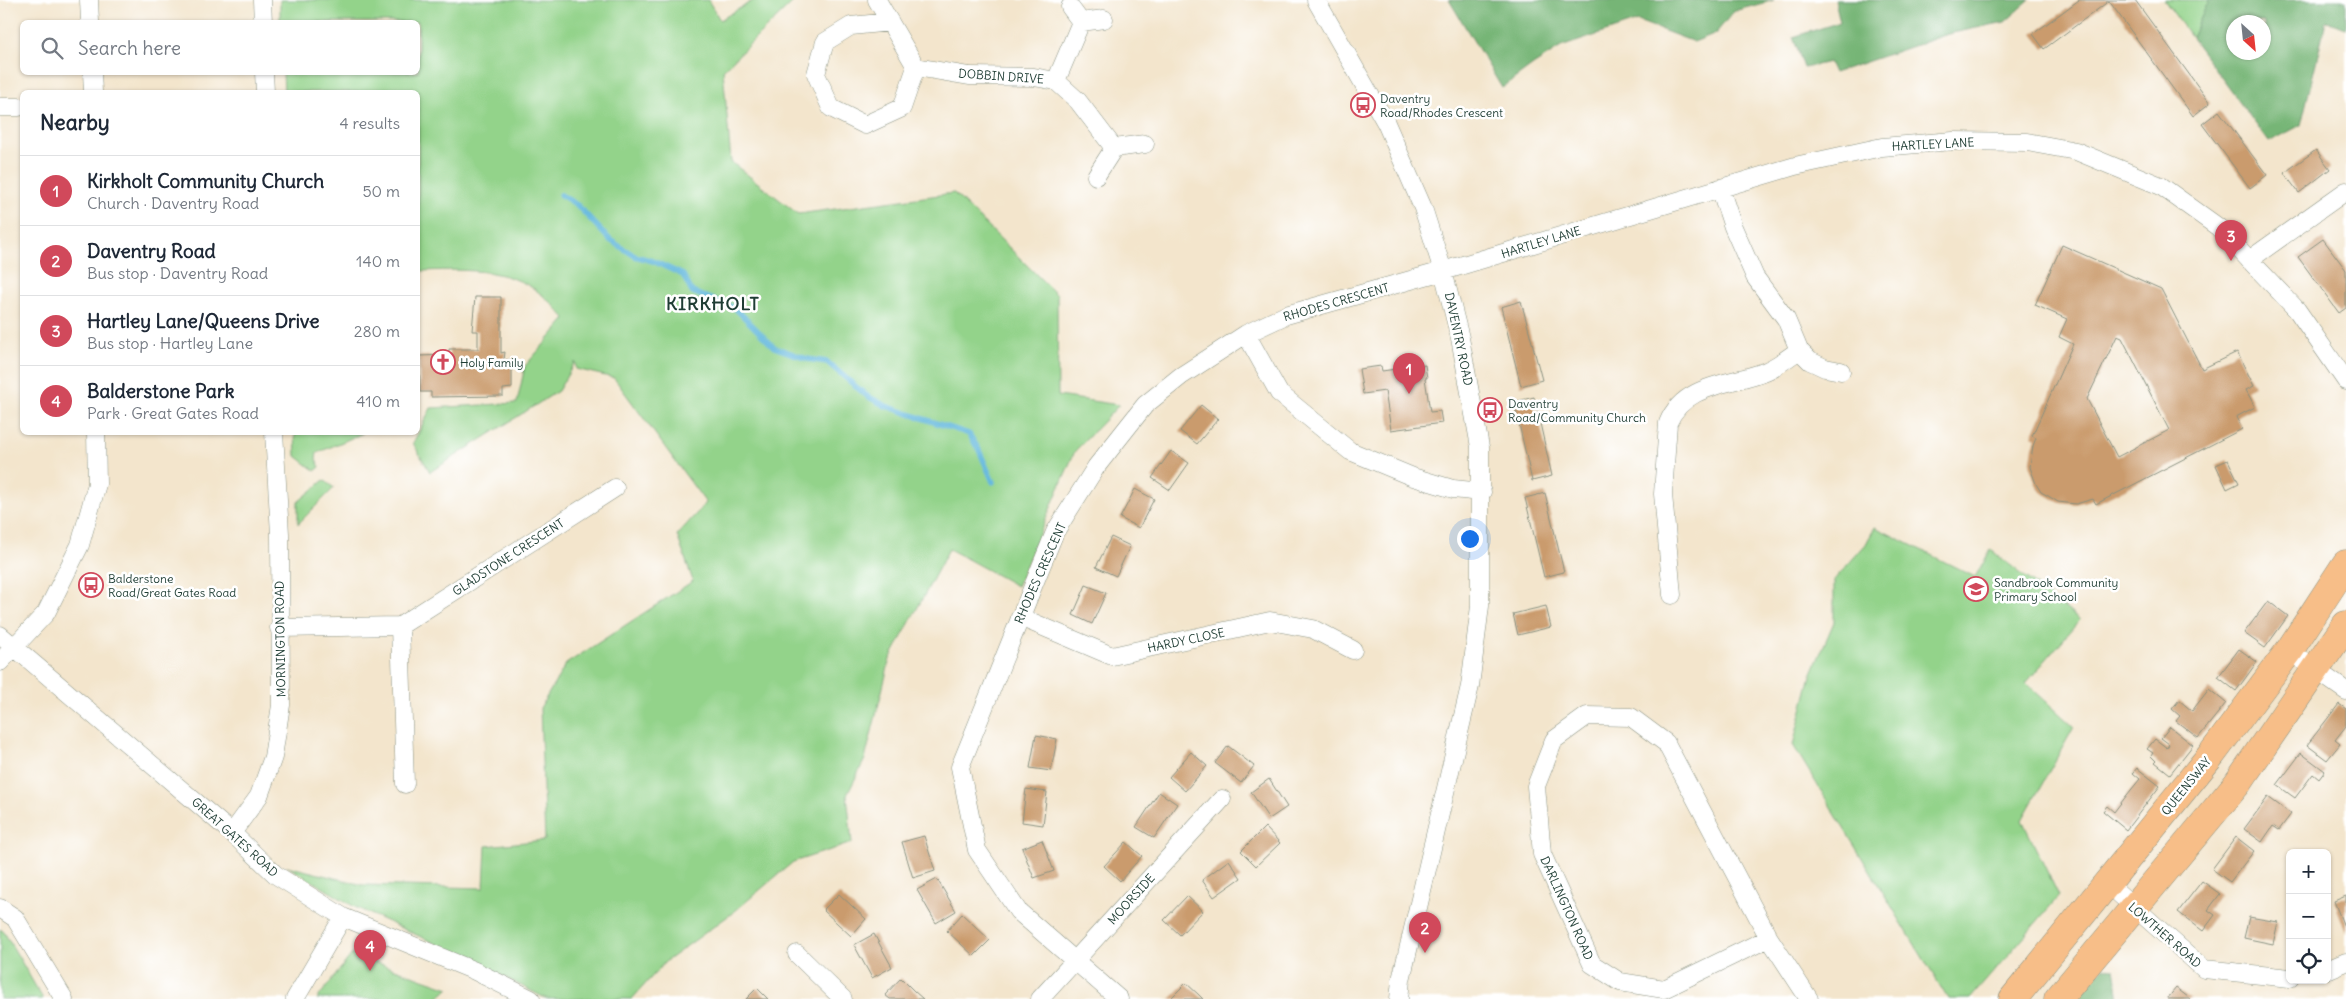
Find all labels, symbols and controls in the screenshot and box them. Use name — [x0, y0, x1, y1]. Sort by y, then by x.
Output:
north arrow — [2226, 15, 2271, 60]
search box — [20, 20, 420, 75]
icon: search — [38, 34, 66, 62]
text: Search here — [78, 36, 181, 60]
street label: DOBBIN DRIVE — [958, 66, 1044, 86]
place label: Daventry Road/Rhodes Crescent — [1380, 91, 1503, 120]
bus stop icon: Daventry Road/Rhodes Crescent — [1350, 92, 1376, 118]
text: Nearby — [40, 109, 110, 136]
text: 4 results — [339, 113, 400, 133]
street label: HARTLEY LANE — [1891, 134, 1975, 154]
text: Kirkholt Community Church — [87, 169, 324, 193]
text: 1 — [53, 181, 59, 201]
text: 50 m — [362, 181, 400, 201]
text: Church · Daventry Road — [87, 193, 259, 213]
pin: 3 — [2215, 220, 2247, 261]
street label: HARTLEY LANE — [1499, 223, 1583, 261]
text: Daventry Road — [87, 239, 216, 263]
text: 2 — [52, 251, 60, 271]
text: 140 m — [356, 251, 400, 271]
text: Bus stop · Daventry Road — [87, 263, 268, 283]
street label: RHODES CRESCENT — [1281, 280, 1391, 324]
street label: DAVENTRY ROAD — [1442, 291, 1476, 387]
district label: KIRKHOLT — [666, 292, 760, 315]
text: Hartley Lane/Queens Drive — [87, 309, 320, 333]
text: 3 — [51, 321, 61, 341]
text: 280 m — [354, 321, 400, 341]
text: Bus stop · Hartley Lane — [87, 333, 253, 353]
church icon: Holy Family — [430, 349, 456, 375]
pin: 1 — [1393, 353, 1425, 394]
place label: Holy Family — [460, 355, 524, 370]
text: Balderstone Park — [87, 379, 234, 403]
text: 4 — [51, 391, 61, 411]
text: 410 m — [356, 391, 400, 411]
place label: Daventry Road/Community Church — [1508, 396, 1646, 425]
bus stop icon: Daventry Road/Community Church — [1477, 397, 1503, 423]
text: Park · Great Gates Road — [87, 403, 259, 423]
street label: GLADSTONE CRESCENT — [449, 515, 567, 599]
street label: RHODES CRESCENT — [1011, 520, 1069, 626]
your location — [1457, 526, 1483, 552]
place label: Balderstone Road/Great Gates Road — [108, 571, 236, 600]
bus stop icon: Balderstone Road/Great Gates Road — [78, 572, 104, 598]
place label: Sandbrook Community Primary School — [1994, 575, 2118, 604]
school or university icon: Sandbrook Community Primary School — [1963, 576, 1989, 602]
street label: MORNINGTON ROAD — [271, 581, 289, 697]
street label: HARDY CLOSE — [1146, 624, 1226, 656]
street label: QUEENSWAY — [2158, 754, 2214, 818]
street label: GREAT GATES ROAD — [189, 794, 281, 880]
map controls — [2286, 849, 2331, 984]
button: + — [2286, 849, 2331, 894]
street label: DARLINGTON ROAD — [1537, 854, 1597, 962]
street label: MOORSIDE — [1104, 870, 1158, 928]
button: − — [2286, 894, 2331, 939]
street label: LOWTHER ROAD — [2125, 899, 2205, 971]
pin: 2 — [1409, 912, 1441, 953]
pin: 4 — [354, 930, 386, 971]
button: locate — [2286, 939, 2331, 984]

